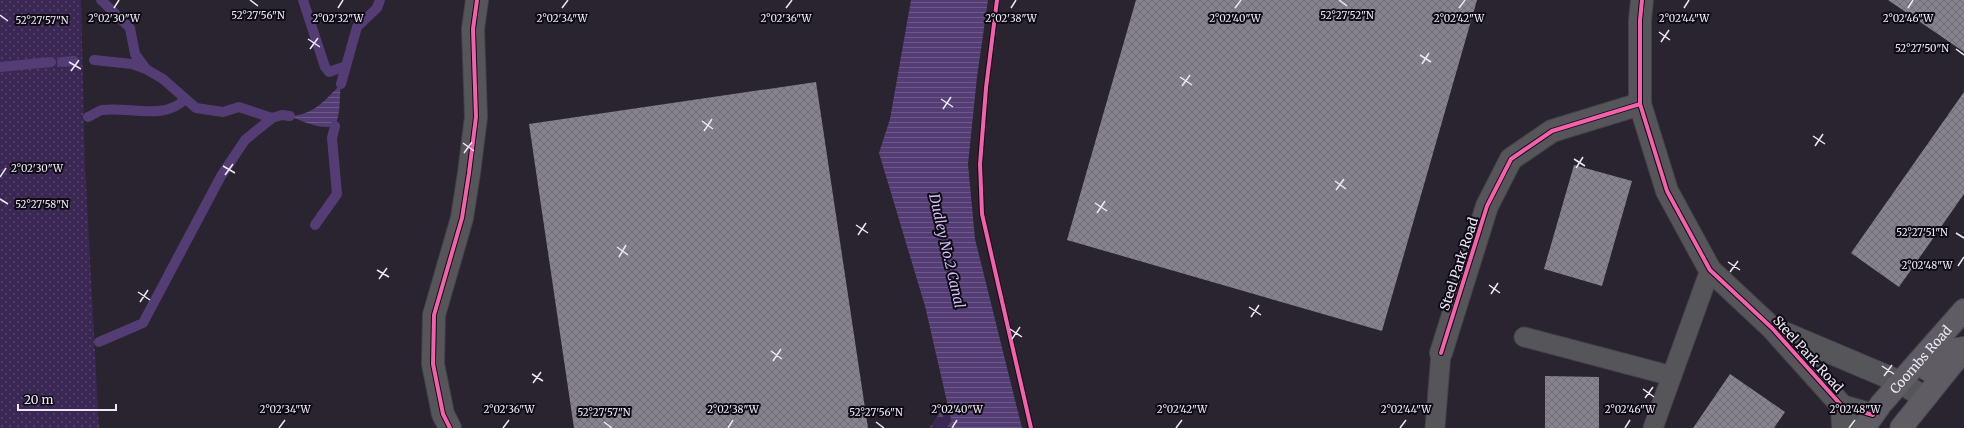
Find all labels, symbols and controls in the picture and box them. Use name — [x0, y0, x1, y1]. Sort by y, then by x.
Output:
text: 52°27'56"N — [231, 9, 285, 22]
text: 52°27'52"N — [1320, 9, 1374, 22]
text: 2°02'30"W — [88, 12, 141, 25]
text: 2°02'32"W — [312, 12, 365, 25]
text: 2°02'34"W — [537, 12, 588, 25]
text: 2°02'36"W — [760, 12, 813, 25]
text: 2°02'38"W — [985, 12, 1038, 25]
text: 2°02'40"W — [1209, 12, 1262, 25]
text: 2°02'42"W — [1434, 12, 1485, 25]
text: 2°02'44"W — [1659, 12, 1710, 25]
text: 2°02'46"W — [1883, 12, 1934, 25]
text: 52°27'57"N — [15, 14, 69, 27]
text: 52°27'50"N — [1895, 42, 1949, 55]
text: 2°02'30"W — [11, 162, 64, 175]
water label: Dudley No.2 Canal — [925, 191, 969, 310]
text: 52°27'58"N — [15, 198, 69, 211]
street label: Steel Park Road — [1436, 215, 1482, 313]
text: 52°27'51"N — [1896, 226, 1948, 239]
text: 2°02'48"W — [1902, 259, 1954, 272]
street label: Steel Park Road — [1769, 312, 1847, 396]
street label: Coombs Road — [1886, 322, 1955, 397]
scale bar — [18, 386, 116, 412]
text: 20 m — [24, 392, 53, 407]
text: 2°02'34"W — [260, 403, 311, 416]
text: 2°02'36"W — [483, 403, 536, 416]
text: 2°02'38"W — [707, 403, 760, 416]
text: 2°02'40"W — [931, 403, 984, 416]
text: 2°02'42"W — [1157, 403, 1208, 416]
text: 2°02'44"W — [1381, 403, 1432, 416]
text: 2°02'46"W — [1605, 403, 1656, 416]
text: 2°02'48"W — [1830, 403, 1882, 416]
text: 52°27'57"N — [577, 406, 631, 419]
text: 52°27'56"N — [849, 406, 903, 419]

